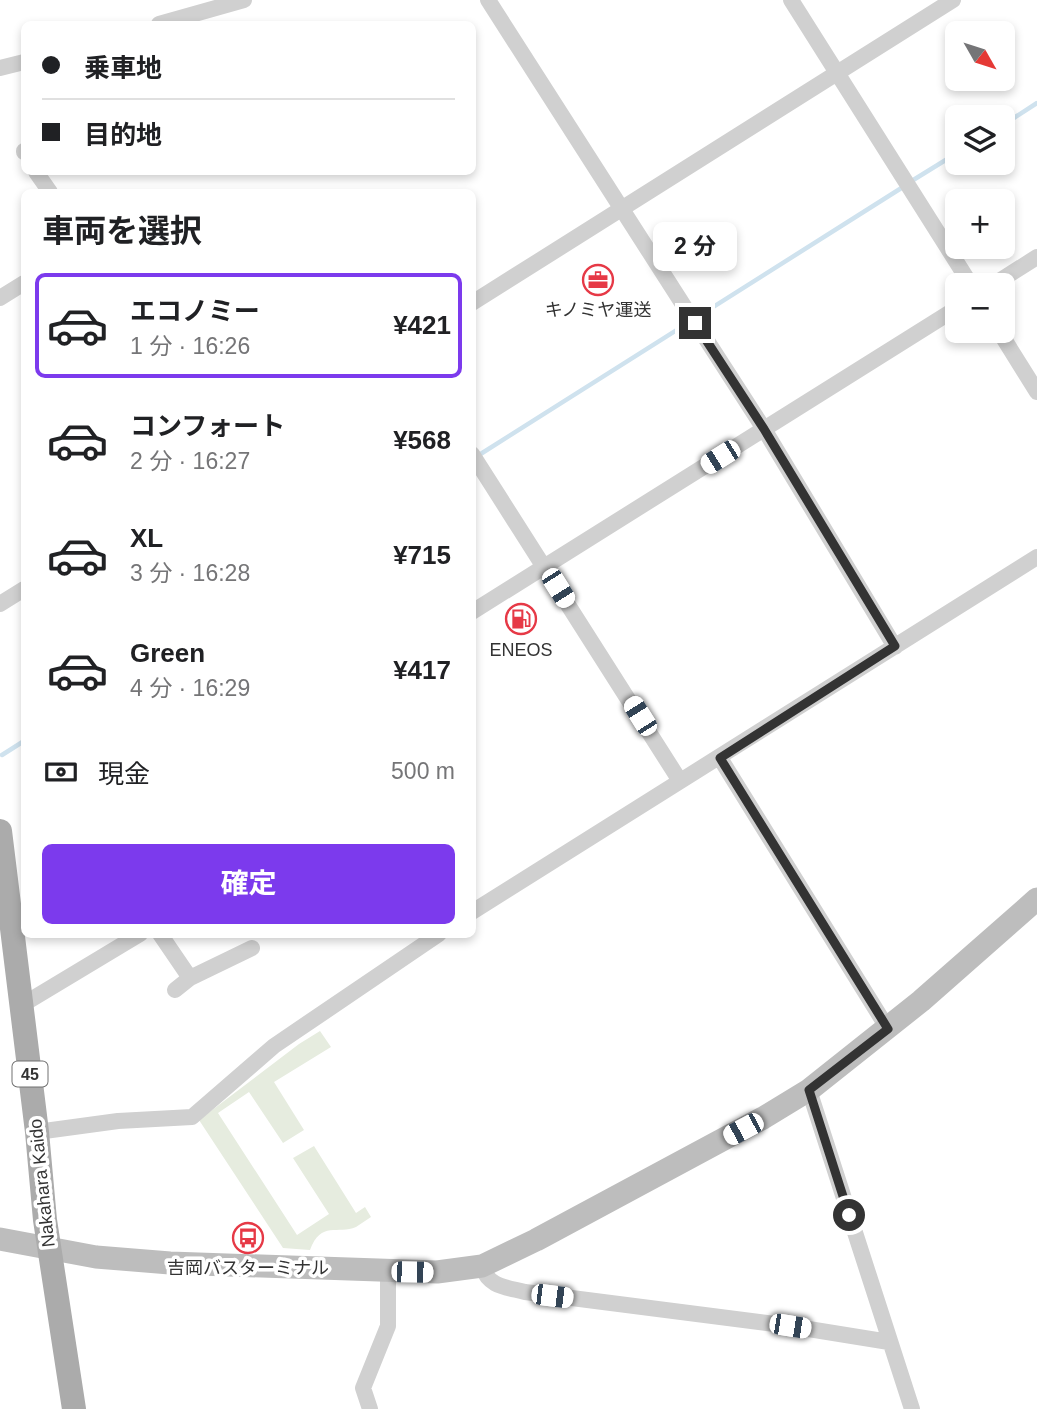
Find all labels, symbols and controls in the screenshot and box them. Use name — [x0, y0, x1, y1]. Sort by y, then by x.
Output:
north arrow — [945, 21, 1015, 91]
map controls — [945, 21, 1015, 343]
text: 乗車地 — [84, 53, 162, 83]
button: layers — [945, 105, 1015, 175]
text: 目的地 — [84, 120, 162, 150]
button: + — [945, 189, 1015, 259]
text: 車両を選択 — [42, 213, 202, 249]
callout: 2 分 — [653, 222, 737, 270]
text: 2 分 — [674, 233, 716, 259]
office icon: キノミヤ運送 — [581, 263, 615, 297]
button: − — [945, 273, 1015, 343]
icon: car — [46, 294, 109, 357]
text: エコノミー — [130, 296, 260, 326]
place label: キノミヤ運送 — [545, 300, 651, 320]
route end — [679, 307, 711, 339]
text: ¥421 — [393, 310, 451, 340]
text: 1 分 · 16:26 — [130, 333, 250, 359]
icon: car — [46, 409, 109, 472]
text: コンフォート — [130, 411, 285, 441]
text: ¥568 — [393, 425, 451, 455]
car — [697, 437, 744, 477]
text: 2 分 · 16:27 — [130, 448, 250, 474]
text: XL — [130, 523, 163, 553]
icon: car — [46, 524, 109, 587]
text: ¥715 — [393, 540, 451, 570]
text: 3 分 · 16:28 — [130, 560, 250, 586]
car — [538, 565, 579, 611]
fuel station icon: ENEOS — [504, 602, 538, 636]
text: Green — [130, 638, 205, 668]
icon: car — [46, 639, 109, 702]
place label: ENEOS — [489, 640, 553, 660]
text: ¥417 — [393, 655, 451, 685]
text: 4 分 · 16:29 — [130, 675, 250, 701]
car — [620, 693, 661, 739]
icon: cash — [42, 753, 80, 791]
text: 500 m — [391, 758, 455, 784]
text: 現金 — [98, 759, 150, 789]
button: 確定 — [42, 844, 455, 924]
road number: 45 — [12, 1062, 48, 1086]
car — [720, 1110, 767, 1148]
street label: Nakahara Kaido — [25, 1118, 59, 1248]
route start — [833, 1199, 865, 1231]
bus stop icon: 吉岡バスターミナル — [231, 1221, 265, 1255]
place label: 吉岡バスターミナル — [167, 1258, 329, 1278]
car — [391, 1261, 434, 1283]
car — [530, 1283, 575, 1309]
car — [768, 1312, 813, 1340]

